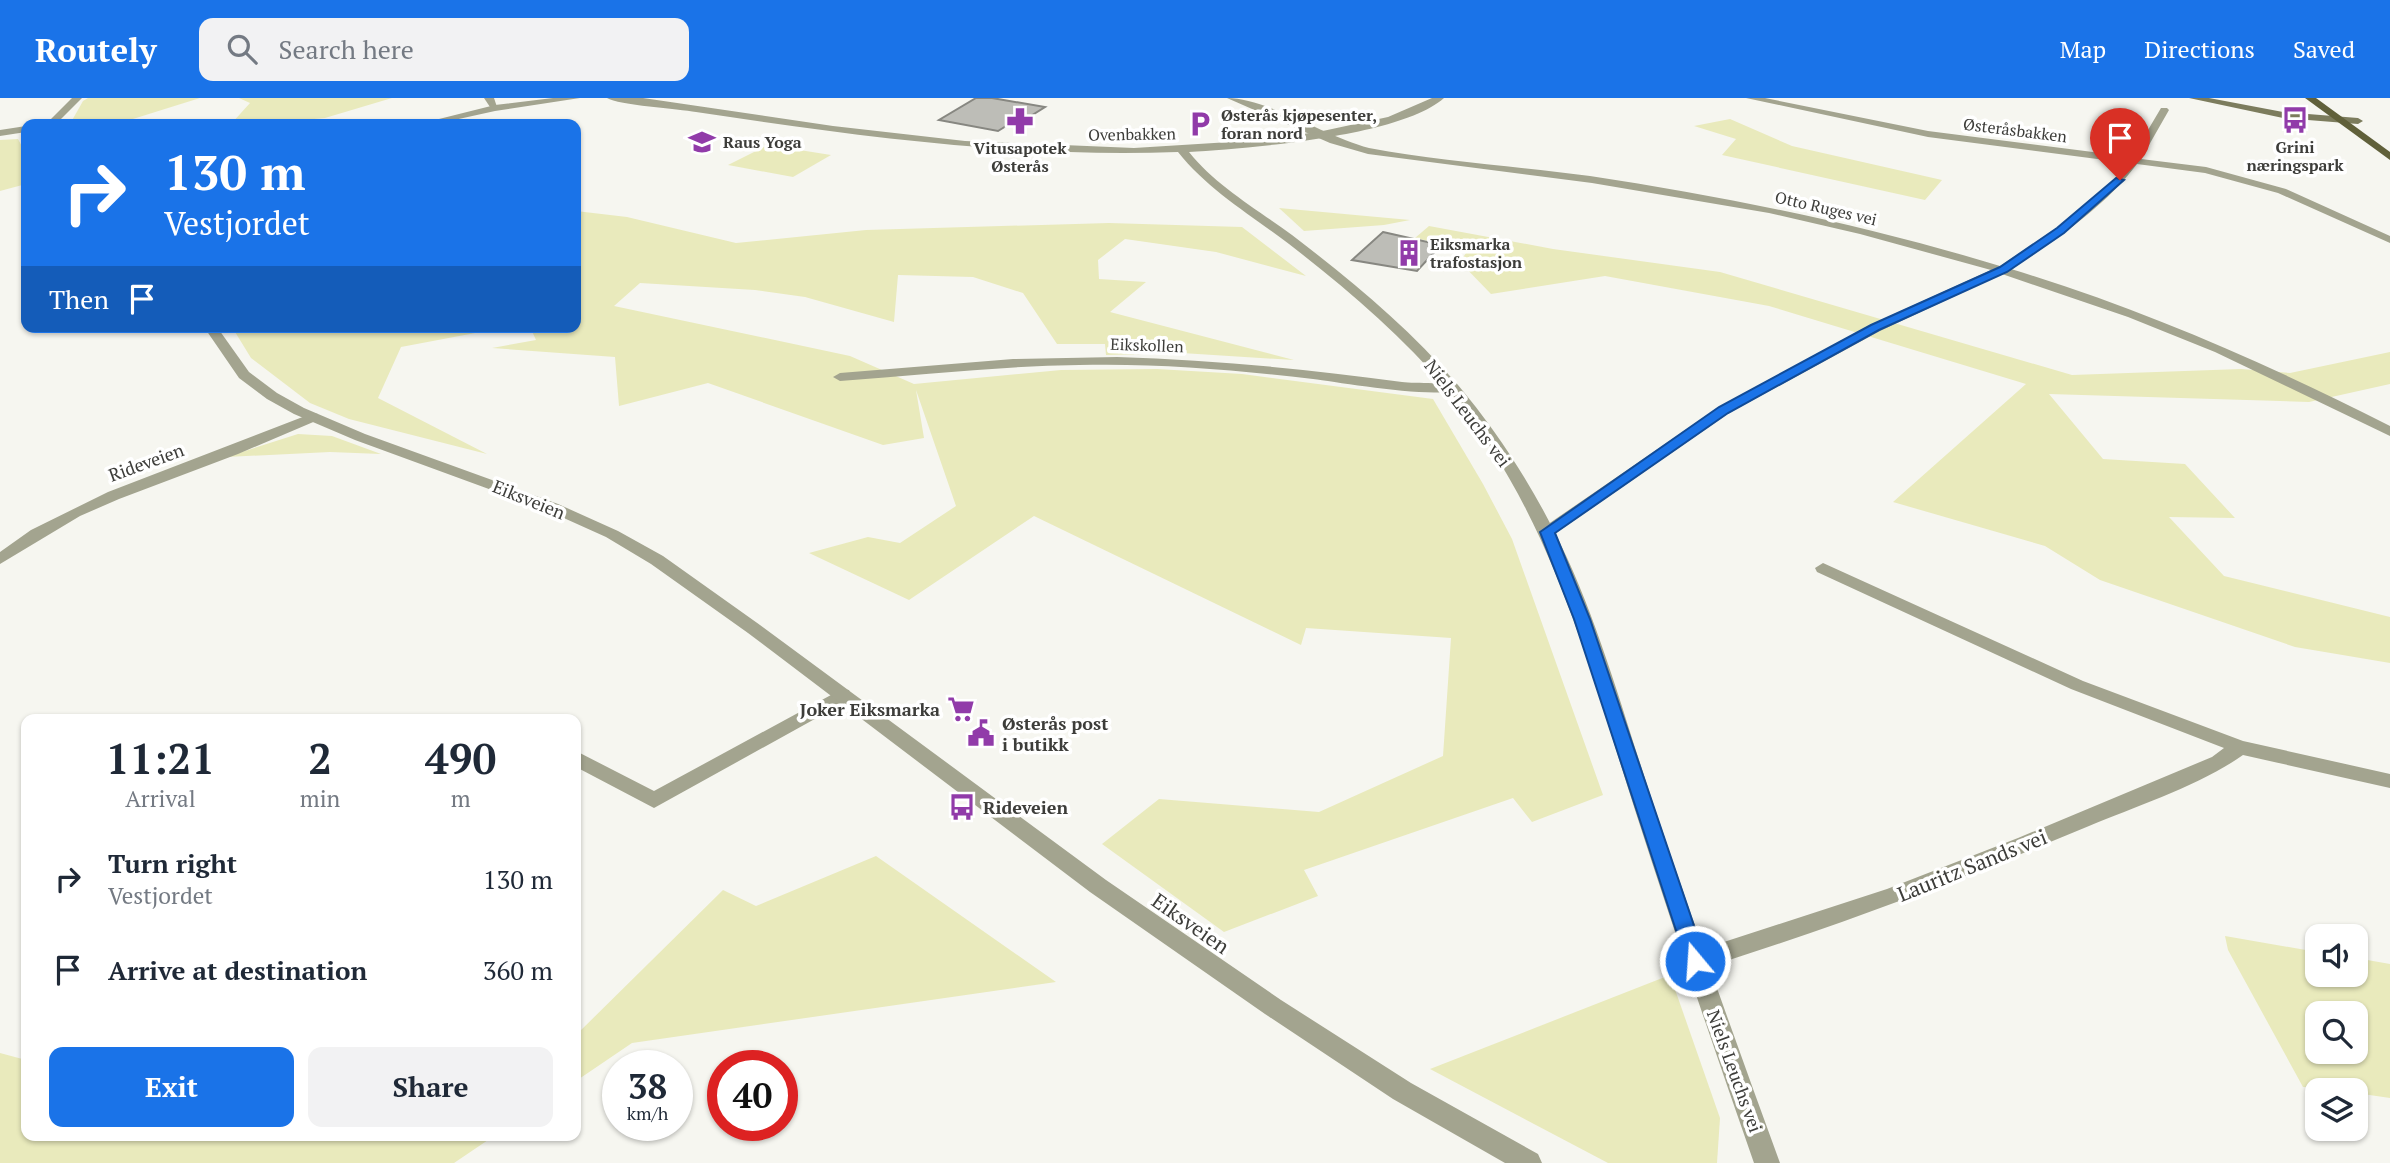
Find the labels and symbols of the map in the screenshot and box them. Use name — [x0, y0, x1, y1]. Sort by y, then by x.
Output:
place label: Østerås kjøpesenter, foran nord — [1221, 104, 1377, 144]
bus stop icon: Grini næringspark — [2280, 105, 2310, 135]
pharmacy icon: Vitusapotek Østerås — [1005, 106, 1035, 136]
pin — [2090, 108, 2150, 180]
parking icon: Østerås kjøpesenter, foran nord — [1185, 109, 1215, 139]
street label: Østeråsbakken — [1962, 113, 2069, 147]
street label: Ovenbakken — [1088, 122, 1177, 146]
school or university icon: Raus Yoga — [687, 127, 717, 157]
place label: Raus Yoga — [723, 131, 802, 153]
place label: Grini næringspark — [2246, 136, 2344, 176]
place label: Vitusapotek Østerås — [974, 137, 1067, 177]
street label: Otto Ruges vei — [1773, 186, 1879, 230]
place label: Eiksmarka trafostasjon — [1430, 233, 1523, 273]
building icon: Eiksmarka trafostasjon — [1394, 238, 1424, 268]
street label: Eikskollen — [1110, 333, 1185, 357]
street label: Niels Leuchs vei — [1420, 354, 1516, 472]
street label: Rideveien — [105, 437, 187, 487]
street label: Eiksveien — [489, 474, 569, 524]
supermarket icon: Joker Eiksmarka — [946, 694, 976, 724]
place label: Joker Eiksmarka — [800, 697, 940, 721]
place label: Østerås post i butikk — [1002, 711, 1108, 756]
public building icon: Østerås post i butikk — [966, 718, 996, 748]
bus stop icon: Rideveien — [947, 792, 977, 822]
place label: Rideveien — [983, 795, 1068, 819]
street label: Lauritz Sands vei — [1893, 822, 2051, 908]
street label: Eiksveien — [1147, 886, 1236, 960]
position arrow — [1658, 924, 1732, 998]
street label: Niels Leuchs vei — [1702, 1006, 1768, 1136]
speed limit sign: 40 — [707, 1050, 798, 1141]

